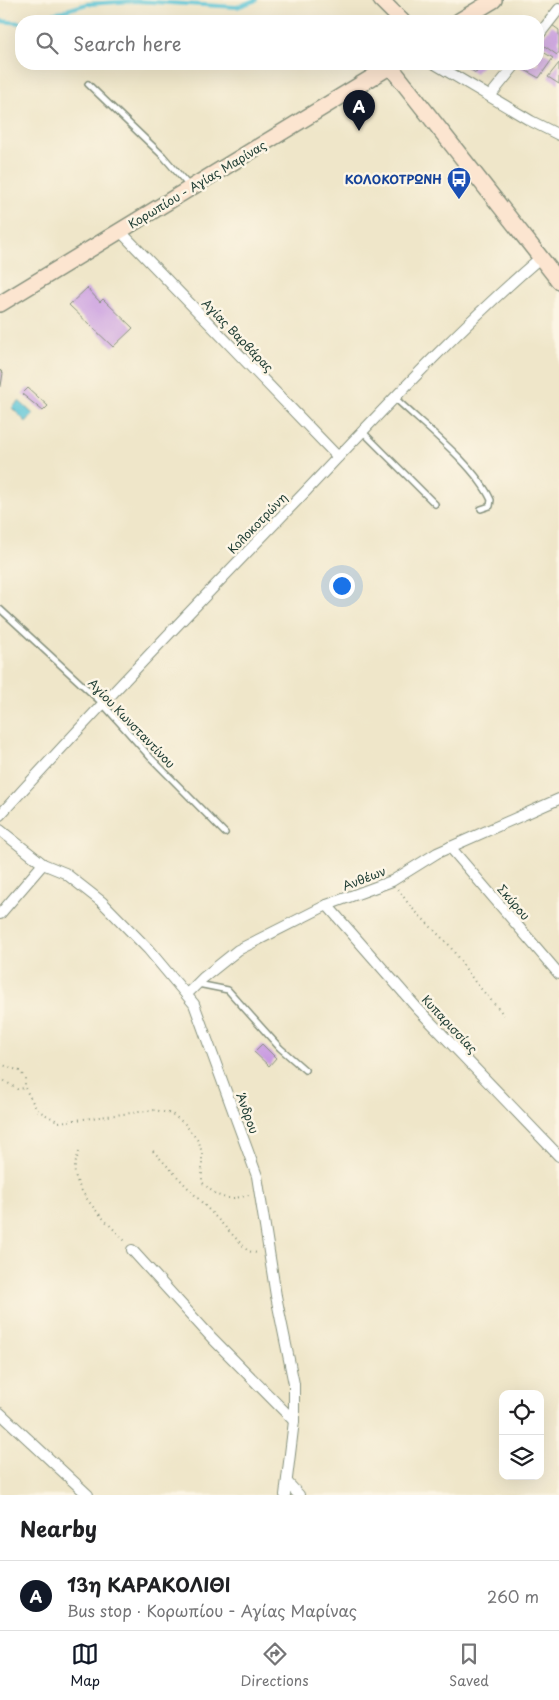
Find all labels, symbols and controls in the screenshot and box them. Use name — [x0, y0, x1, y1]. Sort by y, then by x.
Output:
search box — [15, 15, 544, 70]
icon: search — [33, 29, 61, 57]
text: Search here — [73, 29, 182, 57]
pin: A — [343, 90, 375, 131]
street label: Κορωπίου - Αγίας Μαρίνας — [125, 136, 269, 232]
bus stop icon: ΚΟΛΟΚΟΤΡΩΝΗ — [446, 166, 472, 200]
place label: ΚΟΛΟΚΟΤΡΩΝΗ — [345, 170, 442, 188]
street label: Αγίας Βαρβάρας — [198, 294, 278, 376]
street label: Κολοκοτρώνη — [223, 488, 291, 558]
your location — [329, 573, 355, 599]
street label: Αγίου Κωνσταντίνου — [84, 674, 180, 772]
street label: Ανθέων — [339, 861, 389, 895]
street label: Σκύρου — [493, 880, 535, 924]
street label: Κυπαρισσίας — [418, 991, 482, 1057]
street label: Άνδρου — [232, 1090, 264, 1136]
map controls — [499, 1390, 544, 1480]
button: locate — [499, 1390, 544, 1435]
button: layers — [499, 1435, 544, 1480]
text: Nearby — [20, 1512, 97, 1544]
text: 13η ΚΑΡΑΚΟΛΙΘΙ — [67, 1570, 230, 1598]
text: A — [30, 1584, 42, 1608]
text: 260 m — [487, 1584, 539, 1608]
text: Bus stop · Κορωπίου - Αγίας Μαρίνας — [67, 1598, 357, 1622]
tab: Map — [70, 1640, 100, 1691]
tab: Directions — [241, 1640, 309, 1691]
tab: Saved — [449, 1640, 489, 1691]

